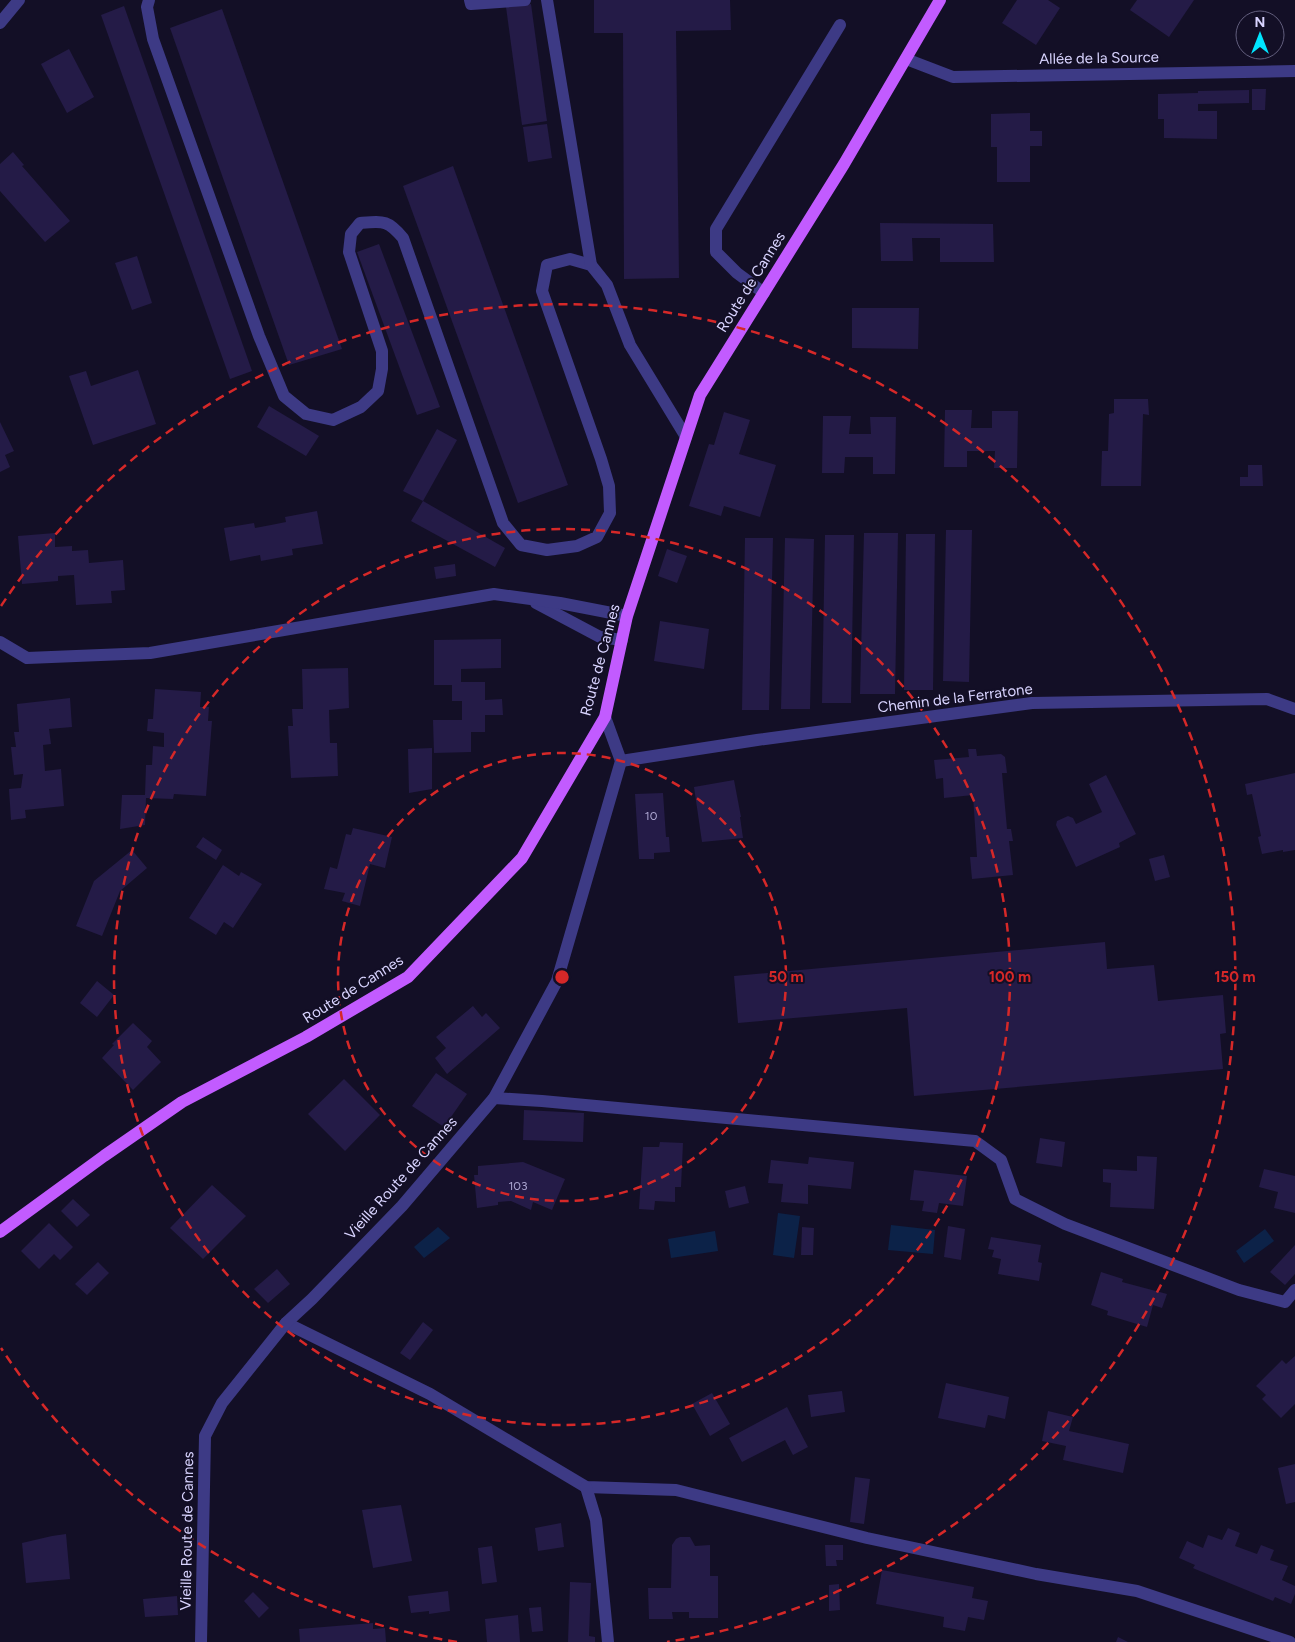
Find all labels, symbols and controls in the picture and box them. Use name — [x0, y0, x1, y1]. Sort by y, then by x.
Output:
north arrow — [1235, 10, 1285, 60]
text: N — [1255, 14, 1265, 31]
street label: Allée de la Source — [1039, 48, 1159, 68]
street label: Route de Cannes — [713, 228, 789, 336]
street label: Route de Cannes — [576, 602, 624, 718]
street label: Chemin de la Ferratone — [877, 680, 1033, 716]
house number: 10 — [645, 809, 658, 823]
street label: Route de Cannes — [299, 951, 407, 1027]
centre of rings — [553, 968, 571, 986]
text: 50 m — [768, 968, 804, 986]
text: 100 m — [989, 968, 1031, 986]
text: 150 m — [1214, 968, 1256, 986]
street label: Vieille Route de Cannes — [341, 1113, 461, 1243]
house number: 103 — [508, 1179, 528, 1193]
street label: Vieille Route de Cannes — [177, 1451, 197, 1611]

